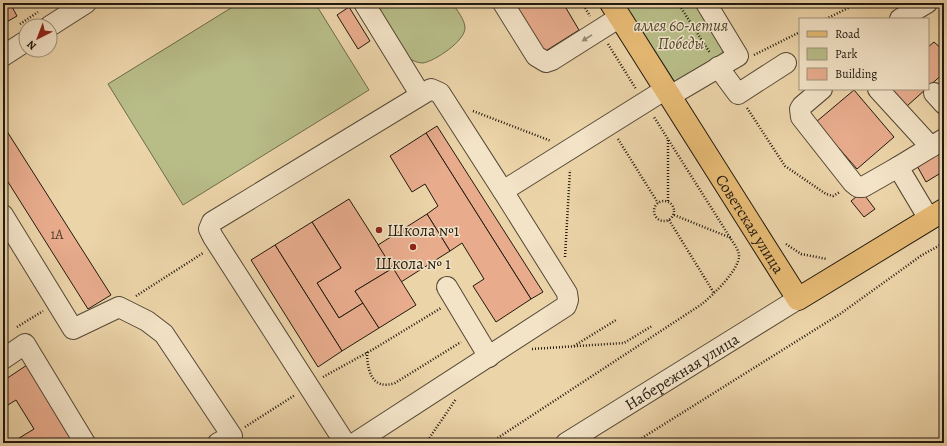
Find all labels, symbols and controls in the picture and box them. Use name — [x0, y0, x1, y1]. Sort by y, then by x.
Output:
park label: аллея 60-летия Победы — [634, 15, 728, 55]
north arrow — [18, 18, 58, 58]
legend — [799, 18, 929, 90]
text: Road — [835, 26, 861, 42]
one-way arrow — [582, 34, 592, 42]
text: N — [24, 37, 40, 53]
text: Park — [835, 46, 858, 62]
text: Building — [835, 66, 877, 82]
street label: Советская улица — [710, 170, 790, 279]
place label: Школа №1 — [387, 220, 460, 242]
house number: 1А — [51, 225, 64, 244]
marker: Школа №1 — [374, 225, 384, 235]
marker: Школа № 1 — [408, 242, 418, 252]
place label: Школа № 1 — [375, 253, 451, 275]
street label: Набережная улица — [621, 328, 744, 416]

